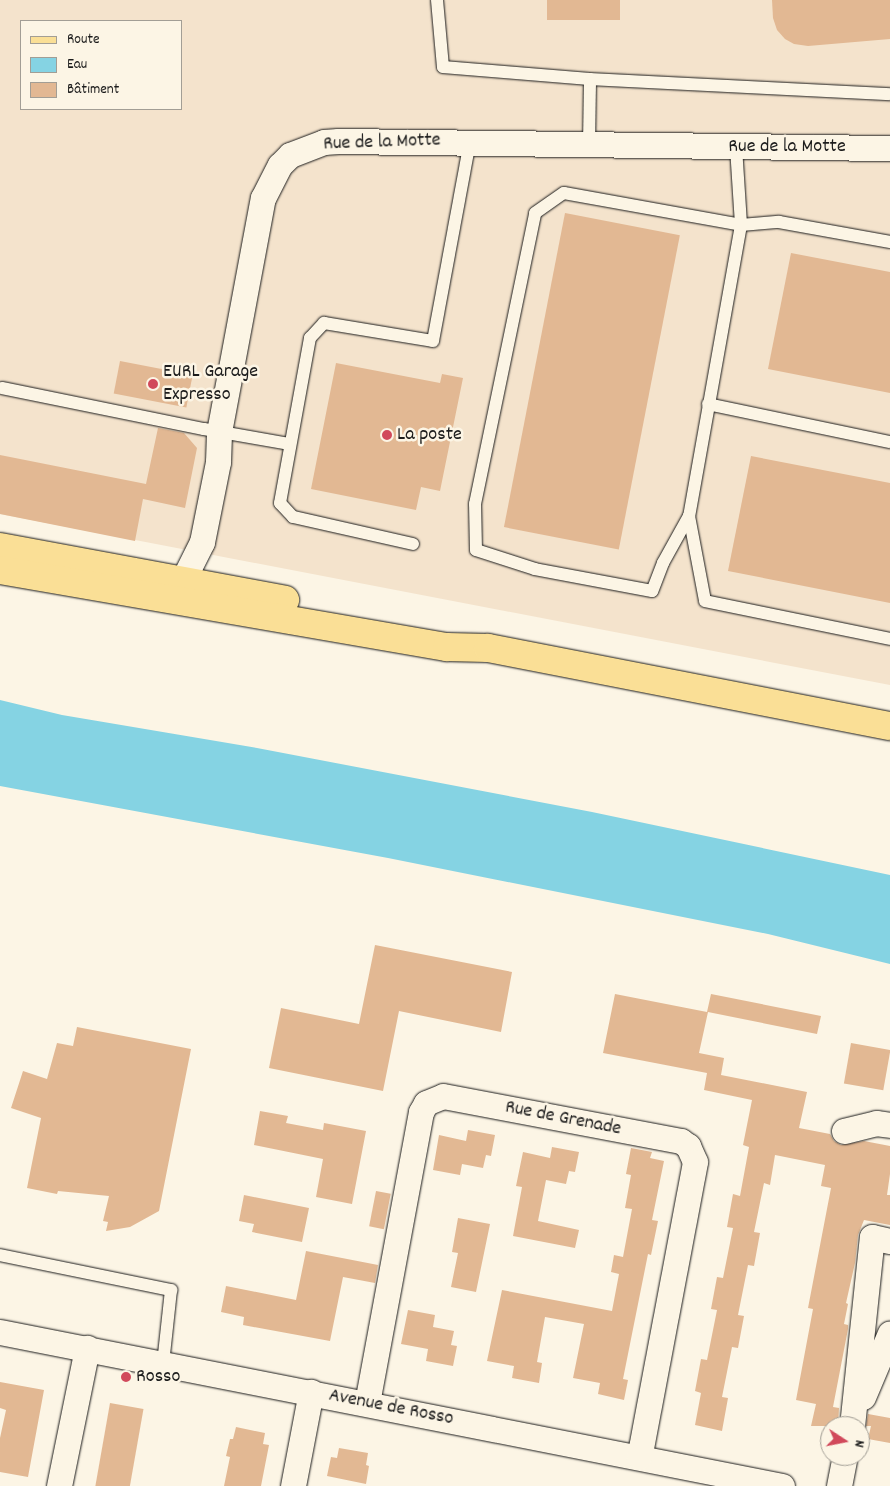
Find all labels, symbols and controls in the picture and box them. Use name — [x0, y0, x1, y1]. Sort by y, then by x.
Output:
legend — [20, 20, 182, 110]
text: Route — [67, 29, 100, 51]
text: Eau — [67, 54, 87, 76]
text: Bâtiment — [67, 79, 119, 101]
street label: Rue de la Motte — [323, 129, 441, 157]
street label: Rue de la Motte — [728, 135, 846, 159]
place label: EURL Garage Expresso — [163, 360, 258, 407]
marker: EURL Garage Expresso — [147, 378, 159, 390]
place label: La poste — [397, 423, 462, 447]
marker: La poste — [381, 429, 393, 441]
street label: Rue de Grenade — [503, 1096, 623, 1142]
place label: Rosso — [136, 1365, 180, 1389]
marker: Rosso — [120, 1371, 132, 1383]
street label: Avenue de Rosso — [327, 1384, 455, 1432]
north arrow — [820, 1416, 870, 1466]
text: N — [848, 1438, 869, 1449]

